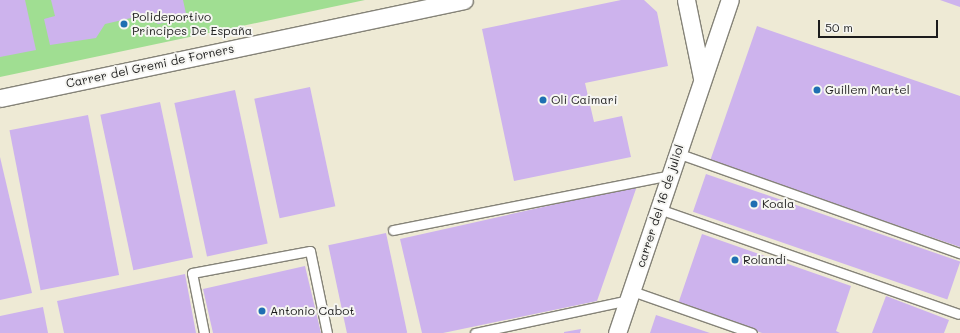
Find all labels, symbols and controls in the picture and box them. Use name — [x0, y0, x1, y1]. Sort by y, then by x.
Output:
place label: Polideportivo Príncipes De España — [132, 10, 252, 38]
scale bar — [820, 12, 940, 38]
marker: Polideportivo Príncipes De España — [119, 19, 129, 29]
text: 50 m — [825, 19, 853, 35]
street label: Carrer del Gremi de Forners — [65, 41, 235, 91]
place label: Guillem Martel — [825, 83, 910, 97]
marker: Guillem Martel — [812, 85, 822, 95]
place label: Oli Caimari — [551, 93, 617, 107]
marker: Oli Caimari — [538, 95, 548, 105]
street label: carrer del 16 de juliol — [633, 143, 687, 269]
place label: Koala — [762, 197, 794, 211]
marker: Koala — [749, 199, 759, 209]
place label: Rolandi — [743, 253, 786, 267]
marker: Rolandi — [730, 255, 740, 265]
place label: Antonio Cabot — [270, 304, 355, 318]
marker: Antonio Cabot — [257, 306, 267, 316]

